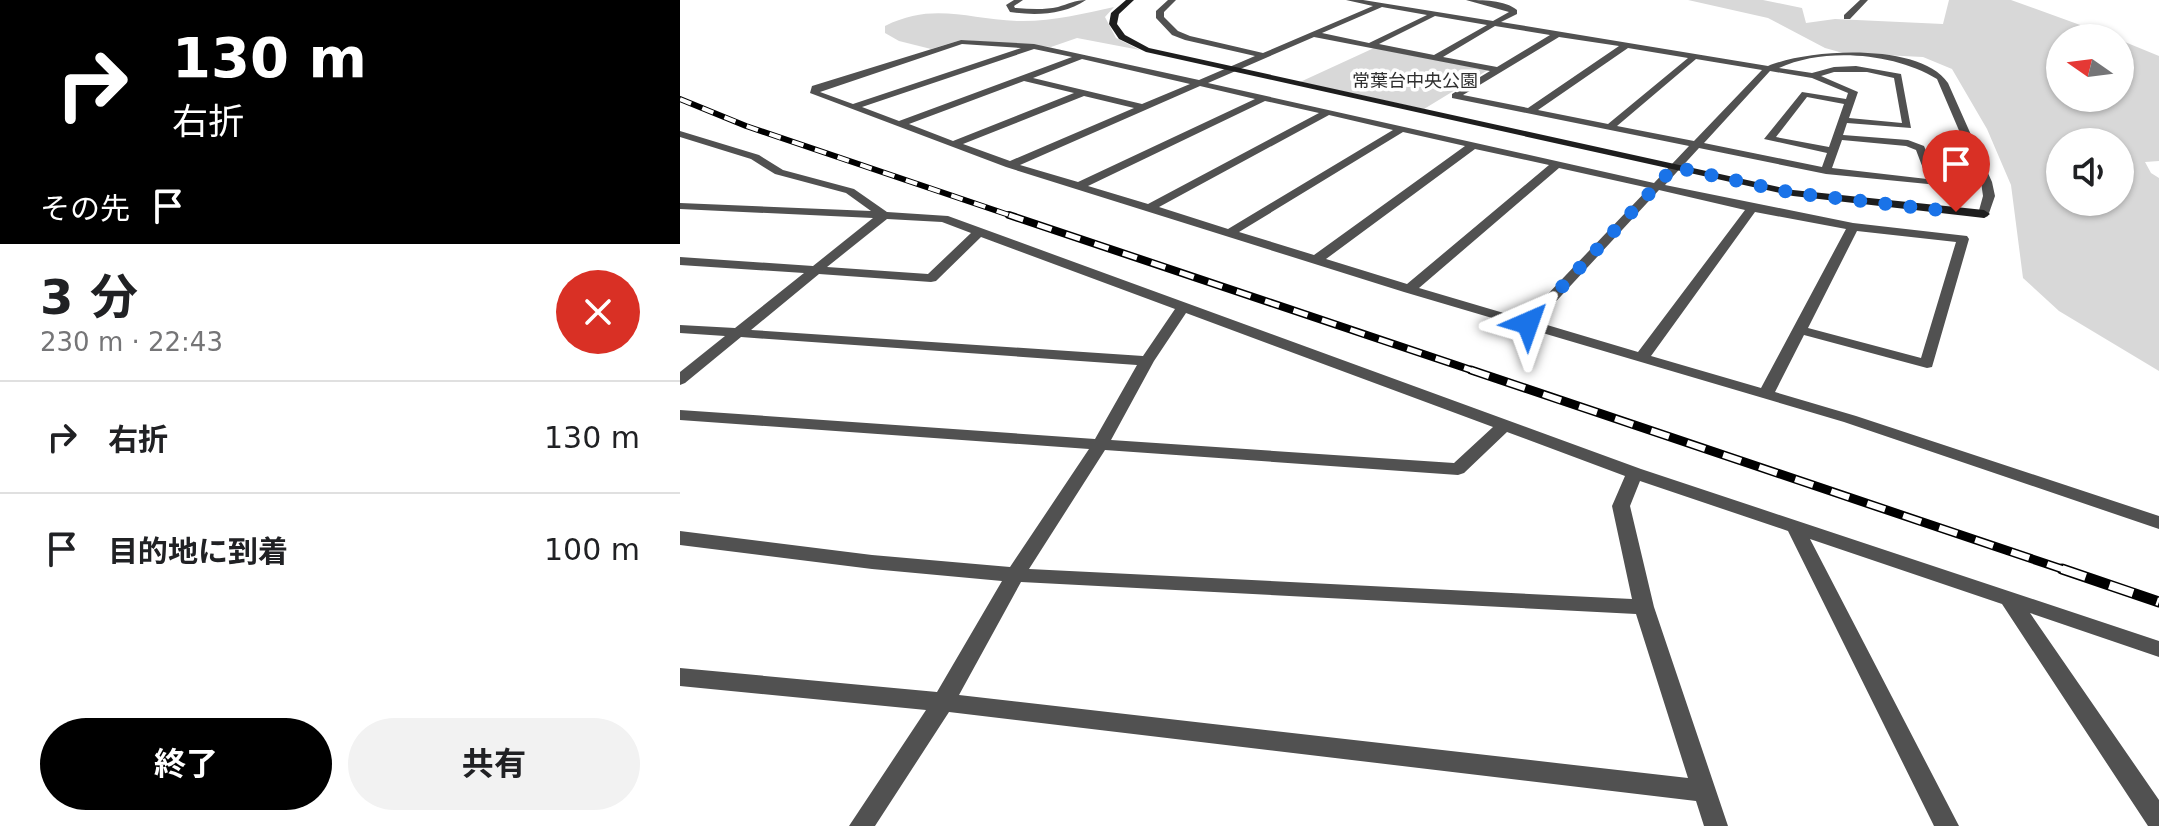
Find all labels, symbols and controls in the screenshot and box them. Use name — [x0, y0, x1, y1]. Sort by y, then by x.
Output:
north arrow — [2046, 24, 2134, 112]
map controls — [2046, 24, 2134, 216]
text: 130 m — [172, 25, 367, 90]
icon: right — [40, 32, 144, 136]
park label: 常葉台中央公園 — [1352, 70, 1478, 91]
text: 右折 — [172, 101, 244, 142]
button: sound — [2046, 128, 2134, 216]
pin — [1922, 130, 1990, 212]
icon: arrive — [1934, 142, 1978, 186]
icon: arrive — [146, 184, 190, 228]
text: その先 — [40, 191, 130, 226]
text: 3 分 — [40, 269, 138, 325]
button: close — [556, 270, 640, 354]
position arrow — [1486, 281, 1570, 365]
text: 230 m · 22:43 — [40, 327, 223, 357]
icon: right — [40, 415, 84, 459]
text: 130 m — [544, 420, 640, 455]
text: 右折 — [108, 422, 168, 457]
icon: arrive — [40, 527, 84, 571]
text: 100 m — [544, 532, 640, 567]
text: 目的地に到着 — [108, 534, 288, 569]
button: 終了 — [40, 718, 332, 810]
button: 共有 — [348, 718, 640, 810]

